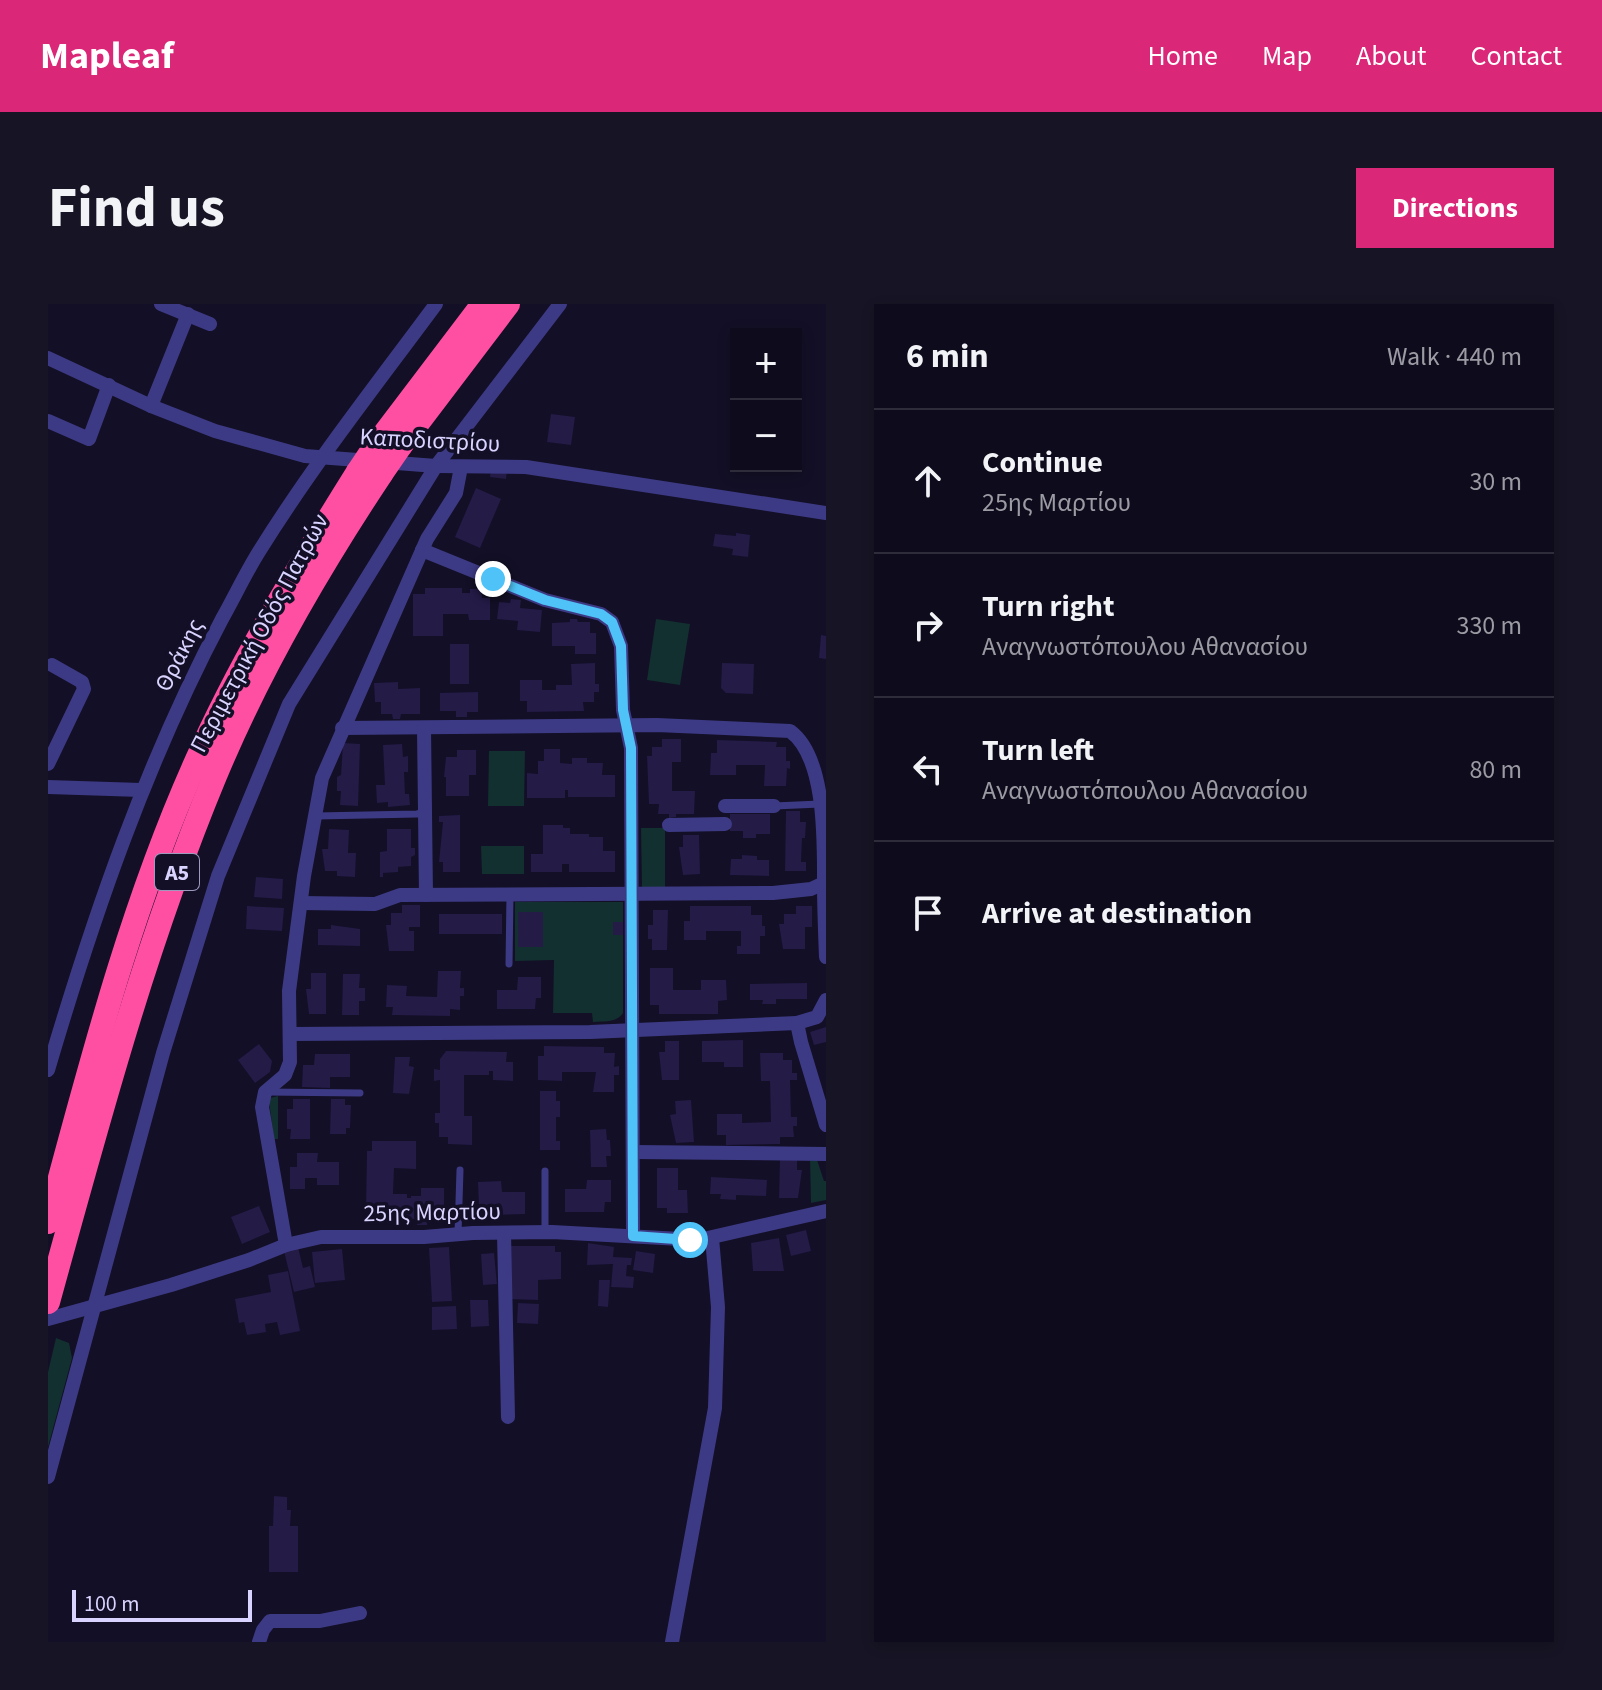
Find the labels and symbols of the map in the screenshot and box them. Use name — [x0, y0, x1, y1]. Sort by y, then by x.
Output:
street label: Καποδιστρίου — [359, 419, 501, 462]
street label: Περιμετρική Οδός Πατρών — [182, 508, 337, 759]
route end — [475, 561, 511, 597]
street label: Θράκης — [146, 613, 213, 698]
road number: Α5 — [155, 854, 199, 890]
street label: 25ης Μαρτίου — [363, 1194, 501, 1231]
route start — [672, 1222, 708, 1258]
scale bar — [72, 1586, 252, 1622]

